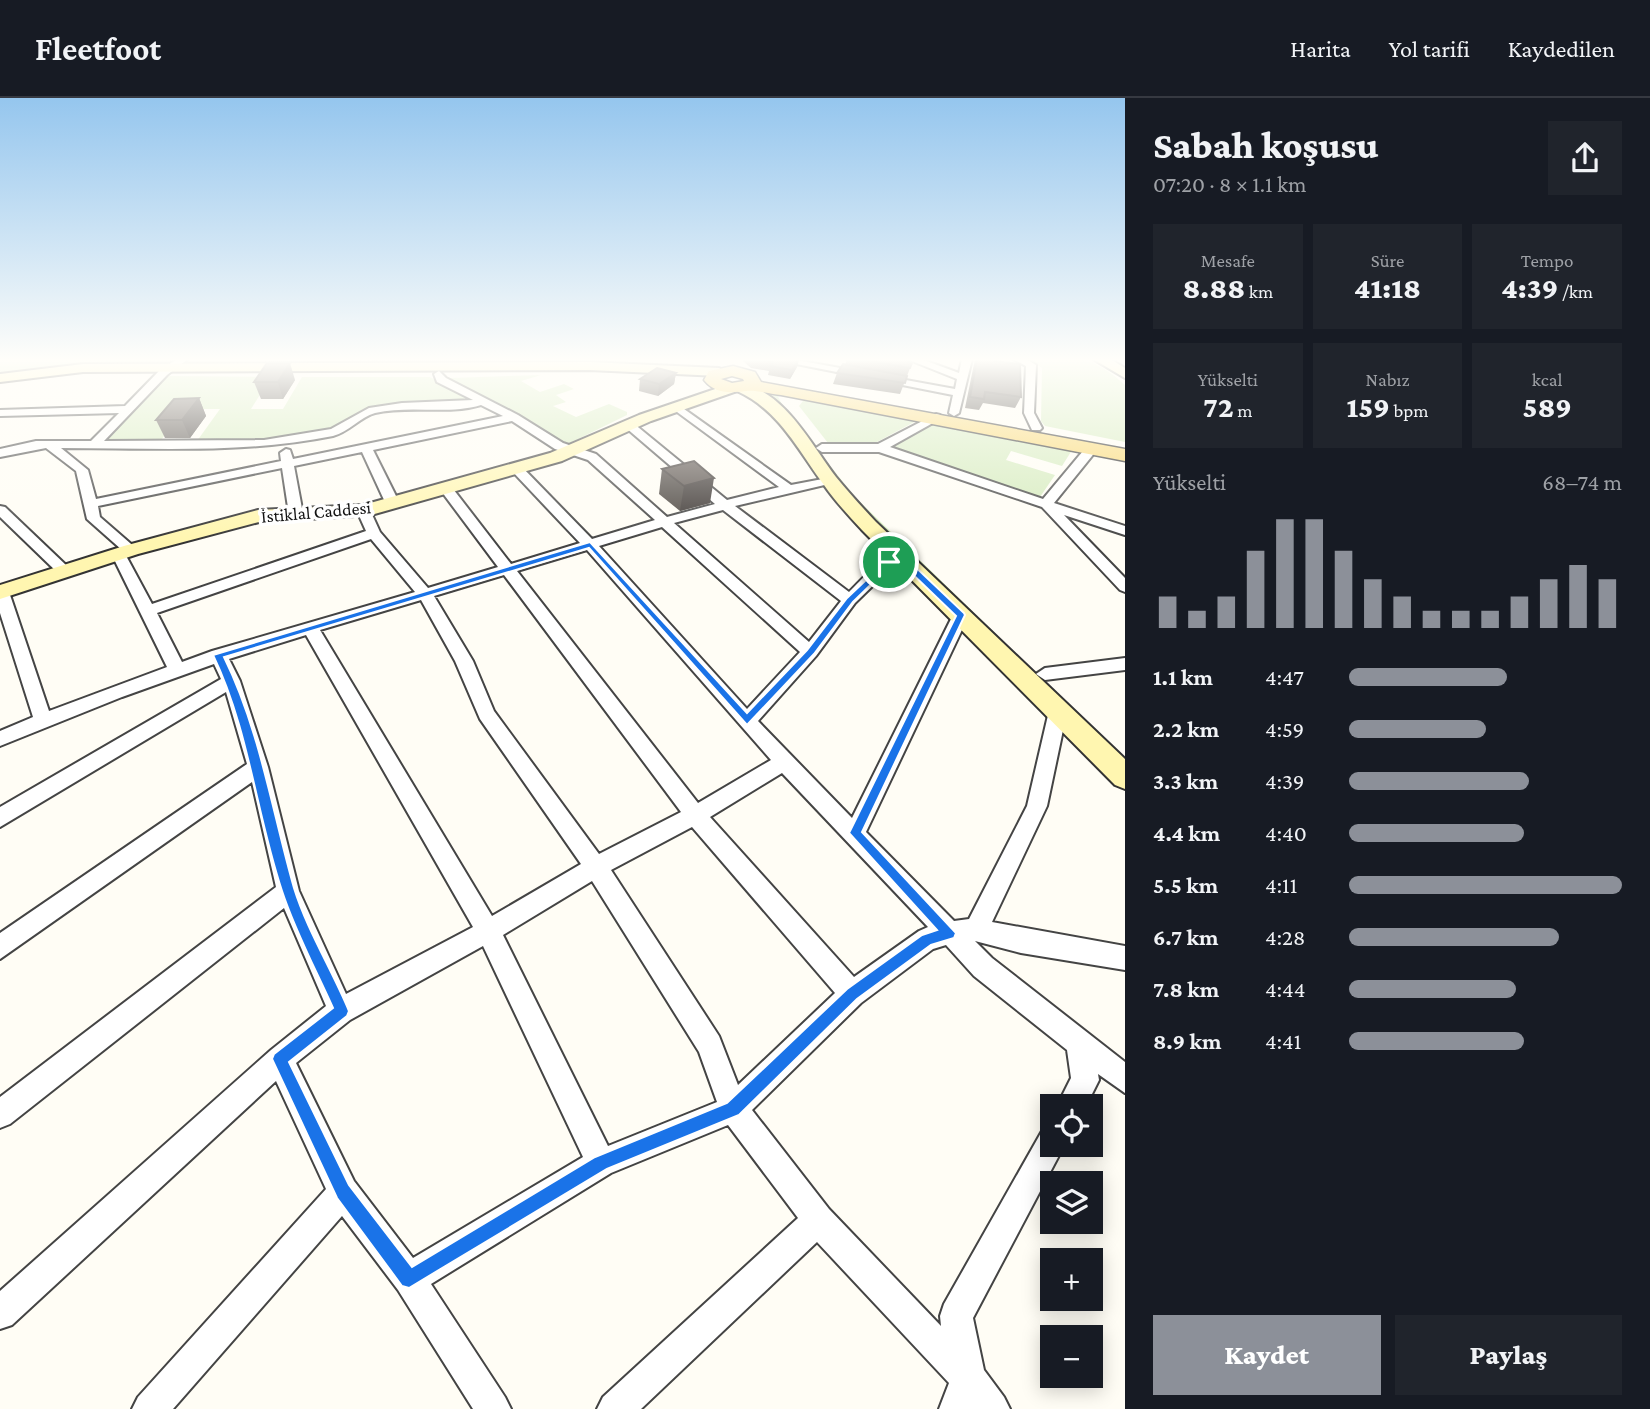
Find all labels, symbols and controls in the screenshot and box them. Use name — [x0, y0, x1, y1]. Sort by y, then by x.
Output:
text: Fleetfoot — [35, 30, 161, 67]
text: Harita — [1290, 35, 1351, 62]
text: Yol tarifi — [1389, 35, 1470, 62]
text: Kaydedilen — [1508, 35, 1615, 62]
button: share — [1548, 121, 1622, 195]
text: Sabah koşusu — [1153, 124, 1378, 166]
text: 07:20 · 8 × 1.1 km — [1153, 171, 1307, 197]
text: Mesafe — [1201, 250, 1255, 271]
text: Süre — [1371, 250, 1404, 271]
text: Tempo — [1521, 250, 1573, 271]
text: 8.88 — [1182, 271, 1245, 304]
text: 41:18 — [1354, 271, 1421, 304]
text: 4:39 — [1501, 271, 1558, 304]
text: km — [1245, 281, 1273, 302]
text: /km — [1558, 281, 1593, 302]
text: Yükselti — [1198, 369, 1258, 390]
text: Nabız — [1366, 369, 1409, 390]
text: kcal — [1532, 369, 1562, 390]
text: 72 — [1203, 390, 1234, 423]
text: 159 — [1347, 390, 1390, 423]
text: 589 — [1522, 390, 1572, 423]
text: m — [1234, 400, 1253, 421]
text: bpm — [1390, 400, 1428, 421]
text: Yükselti — [1153, 469, 1226, 495]
text: 68–74 m — [1542, 469, 1622, 495]
street label: İstiklal Caddesi — [260, 497, 372, 527]
pin — [859, 532, 919, 592]
icon: arrive — [870, 543, 908, 581]
text: 1.1 km — [1153, 664, 1213, 690]
text: 4:47 — [1265, 664, 1304, 690]
text: 2.2 km — [1153, 716, 1219, 742]
text: 4:59 — [1265, 716, 1304, 742]
text: 3.3 km — [1153, 768, 1218, 794]
text: 4:39 — [1265, 768, 1305, 794]
text: 4.4 km — [1153, 820, 1220, 846]
text: 4:40 — [1265, 820, 1307, 846]
text: 5.5 km — [1153, 872, 1218, 898]
text: 4:11 — [1265, 872, 1297, 898]
text: 6.7 km — [1153, 924, 1219, 950]
text: 4:28 — [1265, 924, 1305, 950]
text: 7.8 km — [1153, 976, 1219, 1002]
text: 4:44 — [1265, 976, 1306, 1002]
text: 8.9 km — [1153, 1028, 1221, 1054]
text: 4:41 — [1265, 1028, 1301, 1054]
map controls — [1040, 1094, 1103, 1388]
button: locate — [1040, 1094, 1103, 1157]
button: layers — [1040, 1171, 1103, 1234]
button: + — [1040, 1248, 1103, 1311]
button: Kaydet — [1153, 1315, 1381, 1395]
button: Paylaş — [1395, 1315, 1622, 1395]
button: − — [1040, 1325, 1103, 1388]

